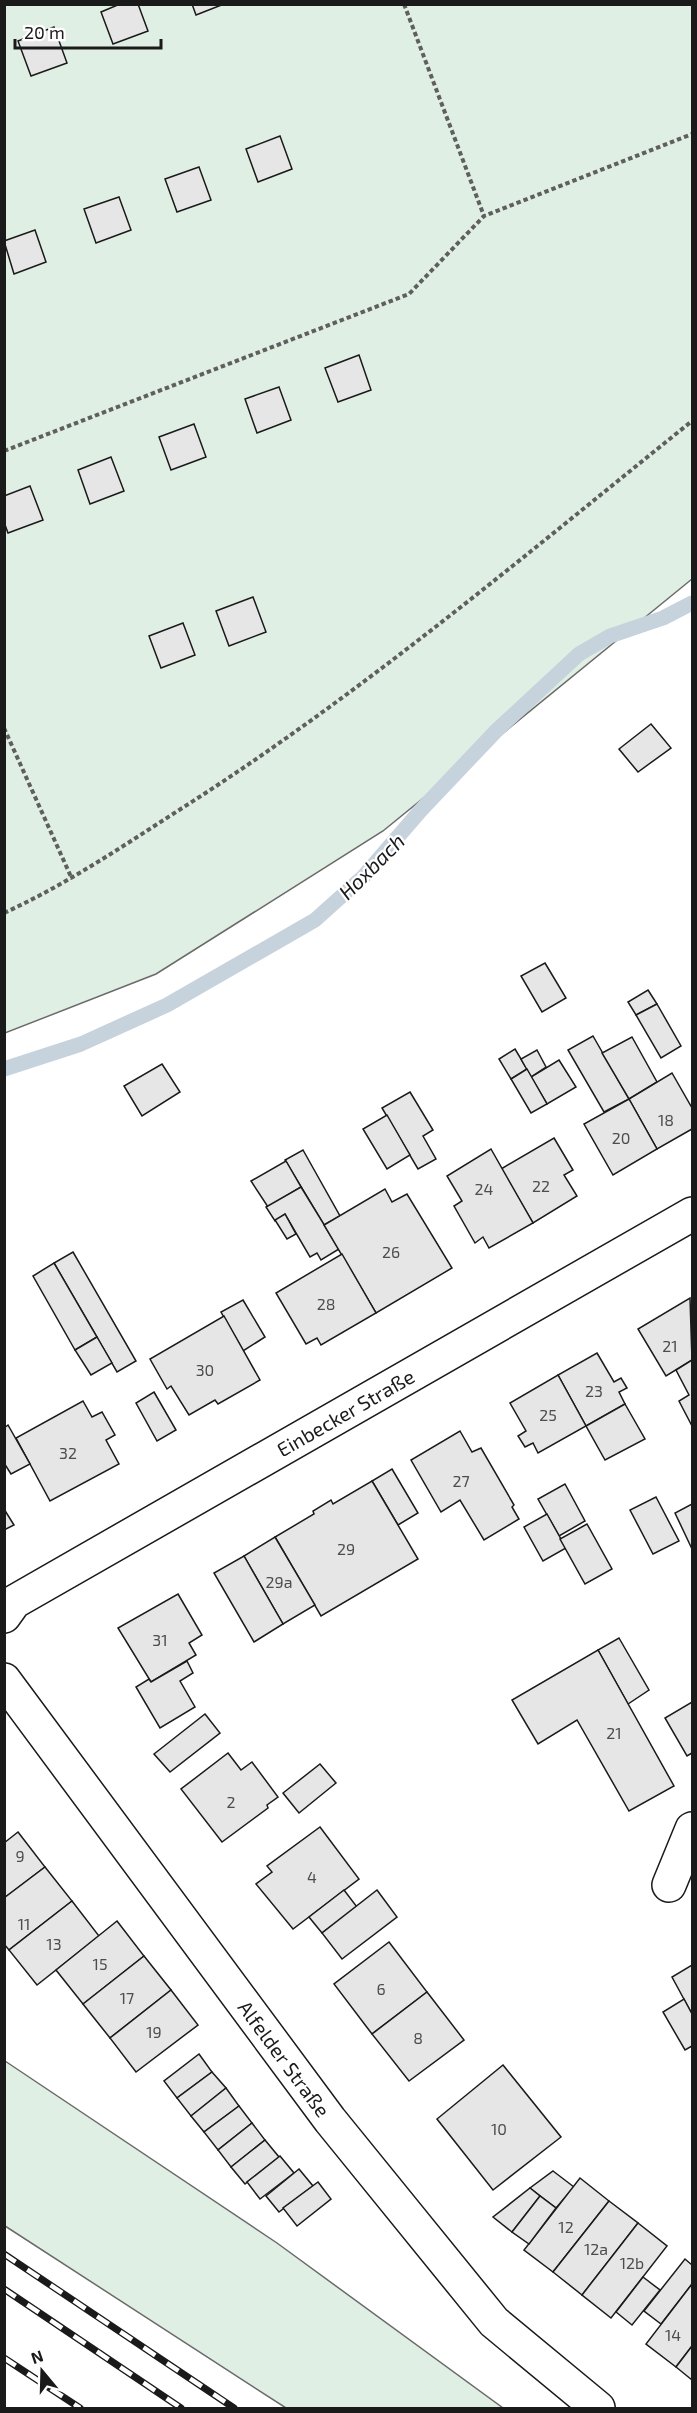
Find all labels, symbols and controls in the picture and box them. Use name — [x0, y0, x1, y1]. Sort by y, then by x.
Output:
scale bar — [15, 12, 160, 50]
text: 20 m — [24, 21, 65, 43]
water label: Hoxbach — [333, 828, 409, 904]
house number: 18 — [658, 1110, 674, 1129]
house number: 20 — [612, 1128, 630, 1147]
house number: 22 — [532, 1176, 550, 1195]
house number: 24 — [475, 1179, 494, 1198]
house number: 26 — [382, 1242, 400, 1261]
house number: 28 — [317, 1294, 335, 1313]
house number: 21 — [662, 1336, 678, 1355]
house number: 30 — [196, 1360, 214, 1379]
street label: Einbecker Straße — [272, 1364, 418, 1461]
house number: 23 — [585, 1381, 603, 1400]
house number: 25 — [539, 1405, 557, 1424]
house number: 32 — [59, 1443, 77, 1462]
house number: 27 — [452, 1471, 470, 1490]
house number: 29 — [337, 1539, 355, 1558]
house number: 29a — [266, 1572, 292, 1591]
house number: 31 — [152, 1630, 168, 1649]
house number: 21 — [606, 1723, 622, 1742]
house number: 2 — [227, 1792, 236, 1811]
house number: 9 — [15, 1846, 25, 1865]
house number: 4 — [307, 1867, 317, 1886]
house number: 11 — [18, 1914, 30, 1933]
house number: 13 — [46, 1934, 62, 1953]
house number: 15 — [93, 1954, 107, 1973]
house number: 6 — [376, 1979, 386, 1998]
house number: 17 — [120, 1988, 134, 2007]
street label: Alfelder Straße — [233, 1996, 335, 2121]
house number: 19 — [146, 2022, 162, 2041]
house number: 8 — [413, 2028, 423, 2047]
house number: 10 — [491, 2119, 507, 2138]
house number: 12 — [558, 2217, 574, 2236]
house number: 12a — [584, 2239, 608, 2258]
house number: 12b — [620, 2253, 644, 2272]
house number: 14 — [665, 2325, 681, 2344]
north arrow — [12, 2341, 72, 2401]
text: N — [28, 2345, 46, 2367]

